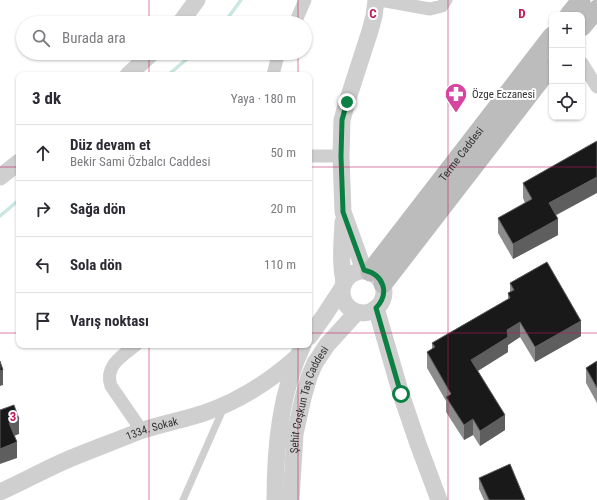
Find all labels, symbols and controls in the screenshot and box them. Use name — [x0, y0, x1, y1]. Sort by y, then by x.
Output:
text: C — [369, 6, 377, 21]
text: D — [518, 6, 526, 21]
map controls — [549, 12, 585, 120]
button: + — [549, 12, 585, 48]
search box — [16, 16, 312, 60]
icon: search — [30, 27, 52, 49]
text: Burada ara — [62, 29, 126, 47]
button: − — [549, 48, 585, 84]
pharmacy icon: Özge Eczanesi — [443, 81, 469, 114]
button: locate — [549, 84, 585, 120]
text: 3 dk — [32, 88, 61, 108]
place label: Özge Eczanesi — [472, 88, 535, 101]
text: Yaya · 180 m — [231, 91, 296, 106]
route end — [338, 93, 356, 111]
street label: Terme Caddesi — [436, 125, 486, 184]
text: Düz devam et — [70, 136, 151, 154]
icon: ahead — [32, 142, 54, 164]
text: 50 m — [270, 145, 296, 160]
text: Bekir Sami Özbalcı Caddesi — [70, 154, 210, 169]
icon: right — [32, 198, 54, 220]
text: Sağa dön — [70, 200, 126, 218]
text: 20 m — [270, 201, 296, 216]
icon: left — [32, 254, 54, 276]
text: Sola dön — [70, 256, 122, 274]
text: 110 m — [264, 257, 296, 272]
icon: arrive — [32, 310, 54, 332]
text: Varış noktası — [70, 312, 149, 330]
street label: Şehit Coşkun Taş Caddesi — [288, 344, 331, 454]
route start — [392, 385, 410, 403]
text: 3 — [10, 409, 16, 424]
street label: 1334. Sokak — [124, 415, 179, 443]

